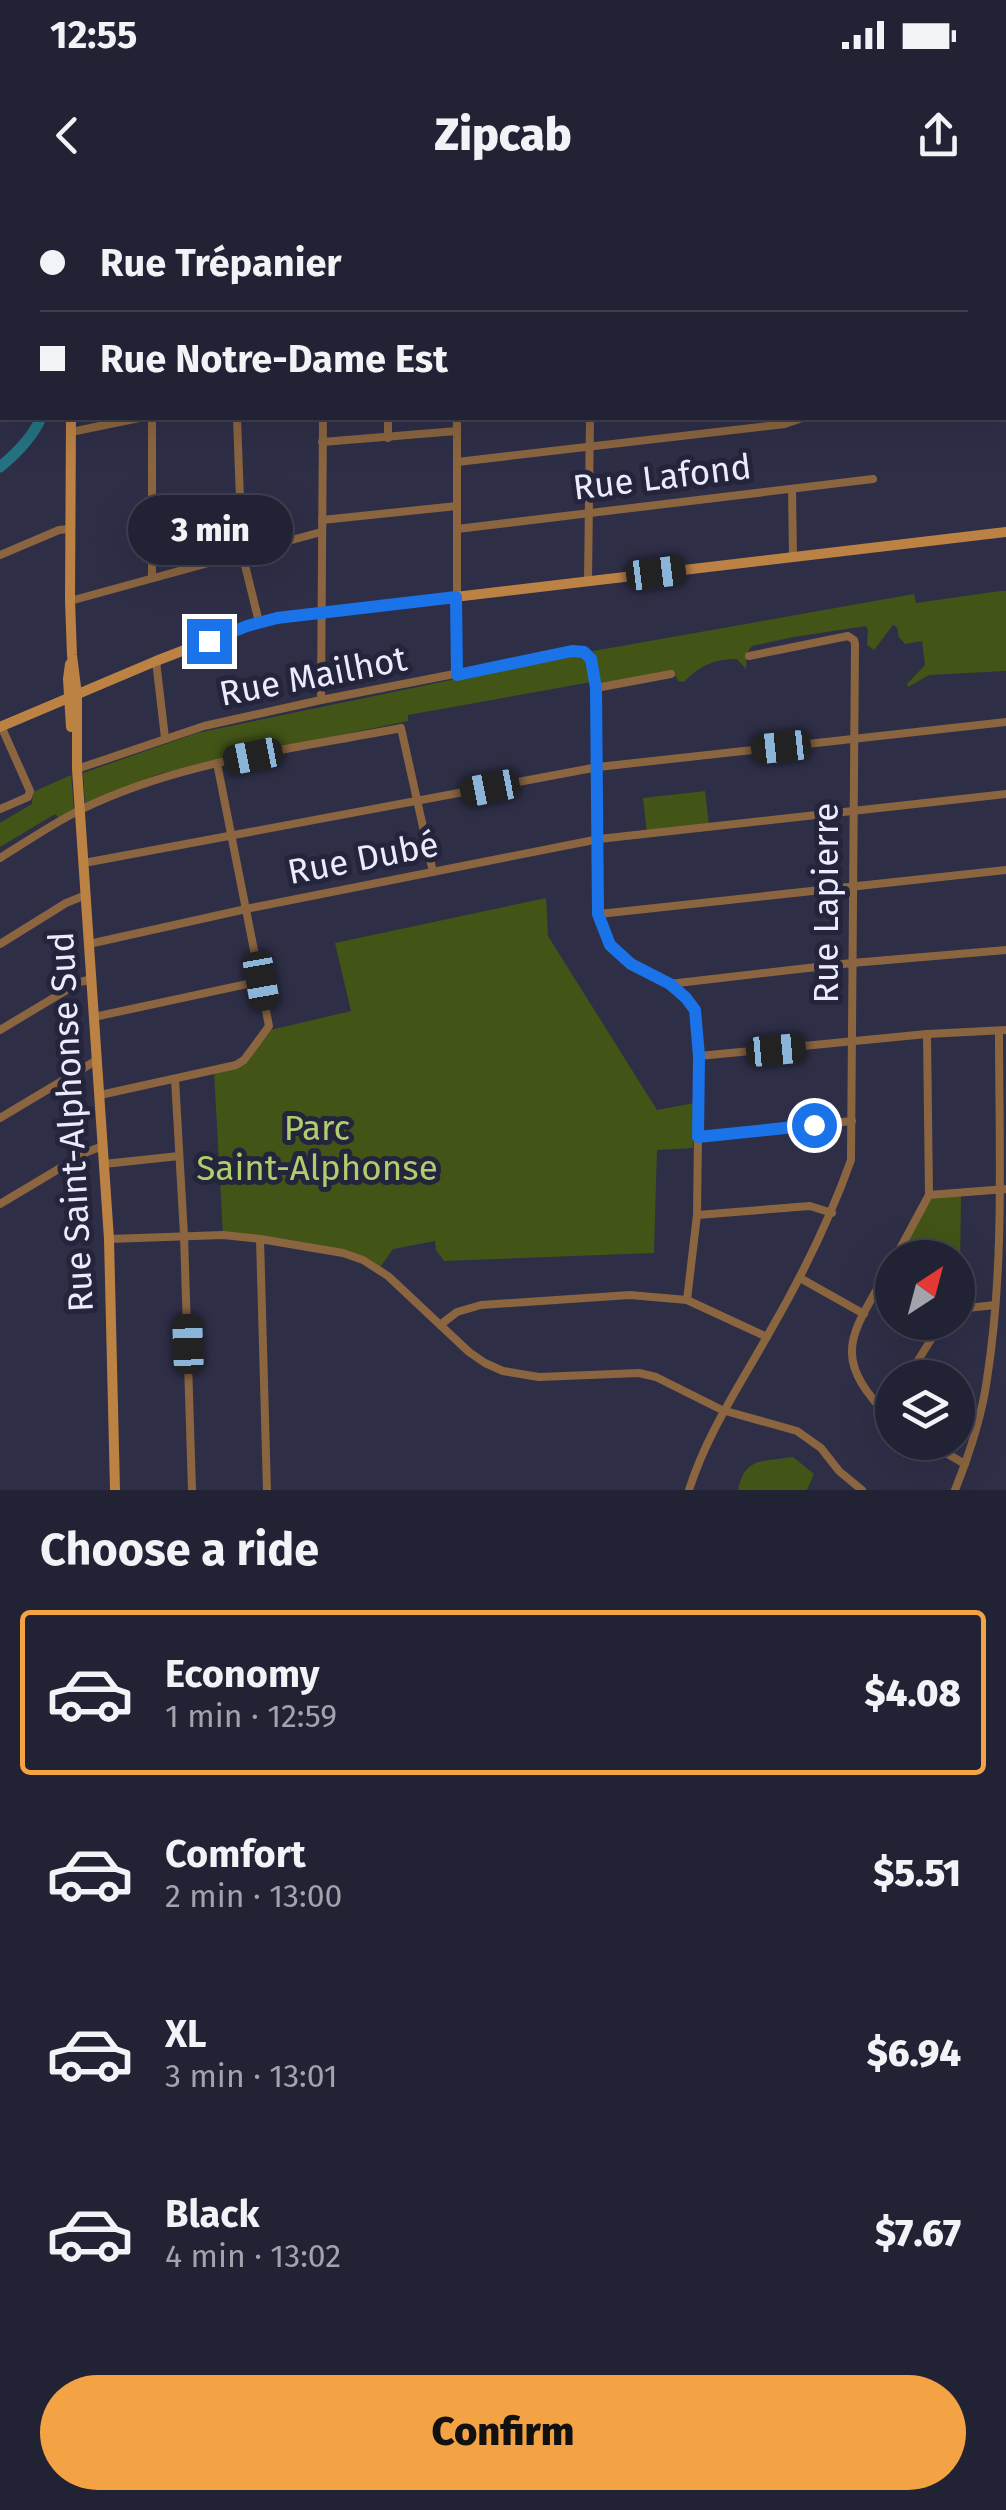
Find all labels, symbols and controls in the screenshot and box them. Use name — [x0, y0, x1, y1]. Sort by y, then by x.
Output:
text: 12:55 — [50, 12, 137, 58]
icon: back — [40, 108, 95, 163]
text: Zipcab — [434, 108, 572, 162]
icon: share — [911, 108, 966, 163]
text: Rue Trépanier — [100, 240, 342, 286]
text: Rue Notre-Dame Est — [100, 336, 448, 382]
street label: Rue Lafond — [570, 445, 754, 509]
callout: 3 min — [126, 496, 292, 566]
text: 3 min — [171, 511, 250, 549]
car — [624, 554, 688, 592]
route end — [187, 619, 232, 664]
street label: Rue Mailhot — [216, 637, 411, 715]
car — [750, 729, 812, 765]
car — [221, 736, 285, 776]
car — [458, 768, 522, 808]
street label: Rue Lapierre — [805, 803, 847, 1003]
street label: Rue Dubé — [284, 823, 442, 893]
street label: Rue Saint-Alphonse Sud — [40, 931, 102, 1313]
car — [241, 949, 281, 1013]
car — [745, 1032, 807, 1068]
route start — [792, 1103, 837, 1148]
park label: Parc Saint-Alphonse — [196, 1107, 438, 1189]
north arrow — [875, 1240, 975, 1340]
map controls — [875, 1240, 975, 1460]
car — [172, 1313, 204, 1375]
button: layers — [875, 1360, 975, 1460]
text: Choose a ride — [40, 1523, 319, 1577]
icon: car — [45, 1648, 135, 1738]
text: Economy — [165, 1651, 320, 1697]
text: $4.08 — [864, 1670, 961, 1716]
text: 1 min · 12:59 — [165, 1697, 337, 1735]
icon: car — [45, 1828, 135, 1918]
text: Comfort — [165, 1831, 306, 1877]
text: $5.51 — [873, 1850, 961, 1896]
text: 2 min · 13:00 — [165, 1877, 342, 1915]
icon: car — [45, 2008, 135, 2098]
text: XL — [165, 2011, 207, 2057]
text: $6.94 — [867, 2030, 961, 2076]
text: 3 min · 13:01 — [165, 2057, 338, 2095]
icon: car — [45, 2188, 135, 2278]
text: Black — [165, 2191, 260, 2237]
text: $7.67 — [875, 2210, 961, 2256]
text: 4 min · 13:02 — [165, 2237, 341, 2275]
button: Confirm — [40, 2375, 966, 2490]

